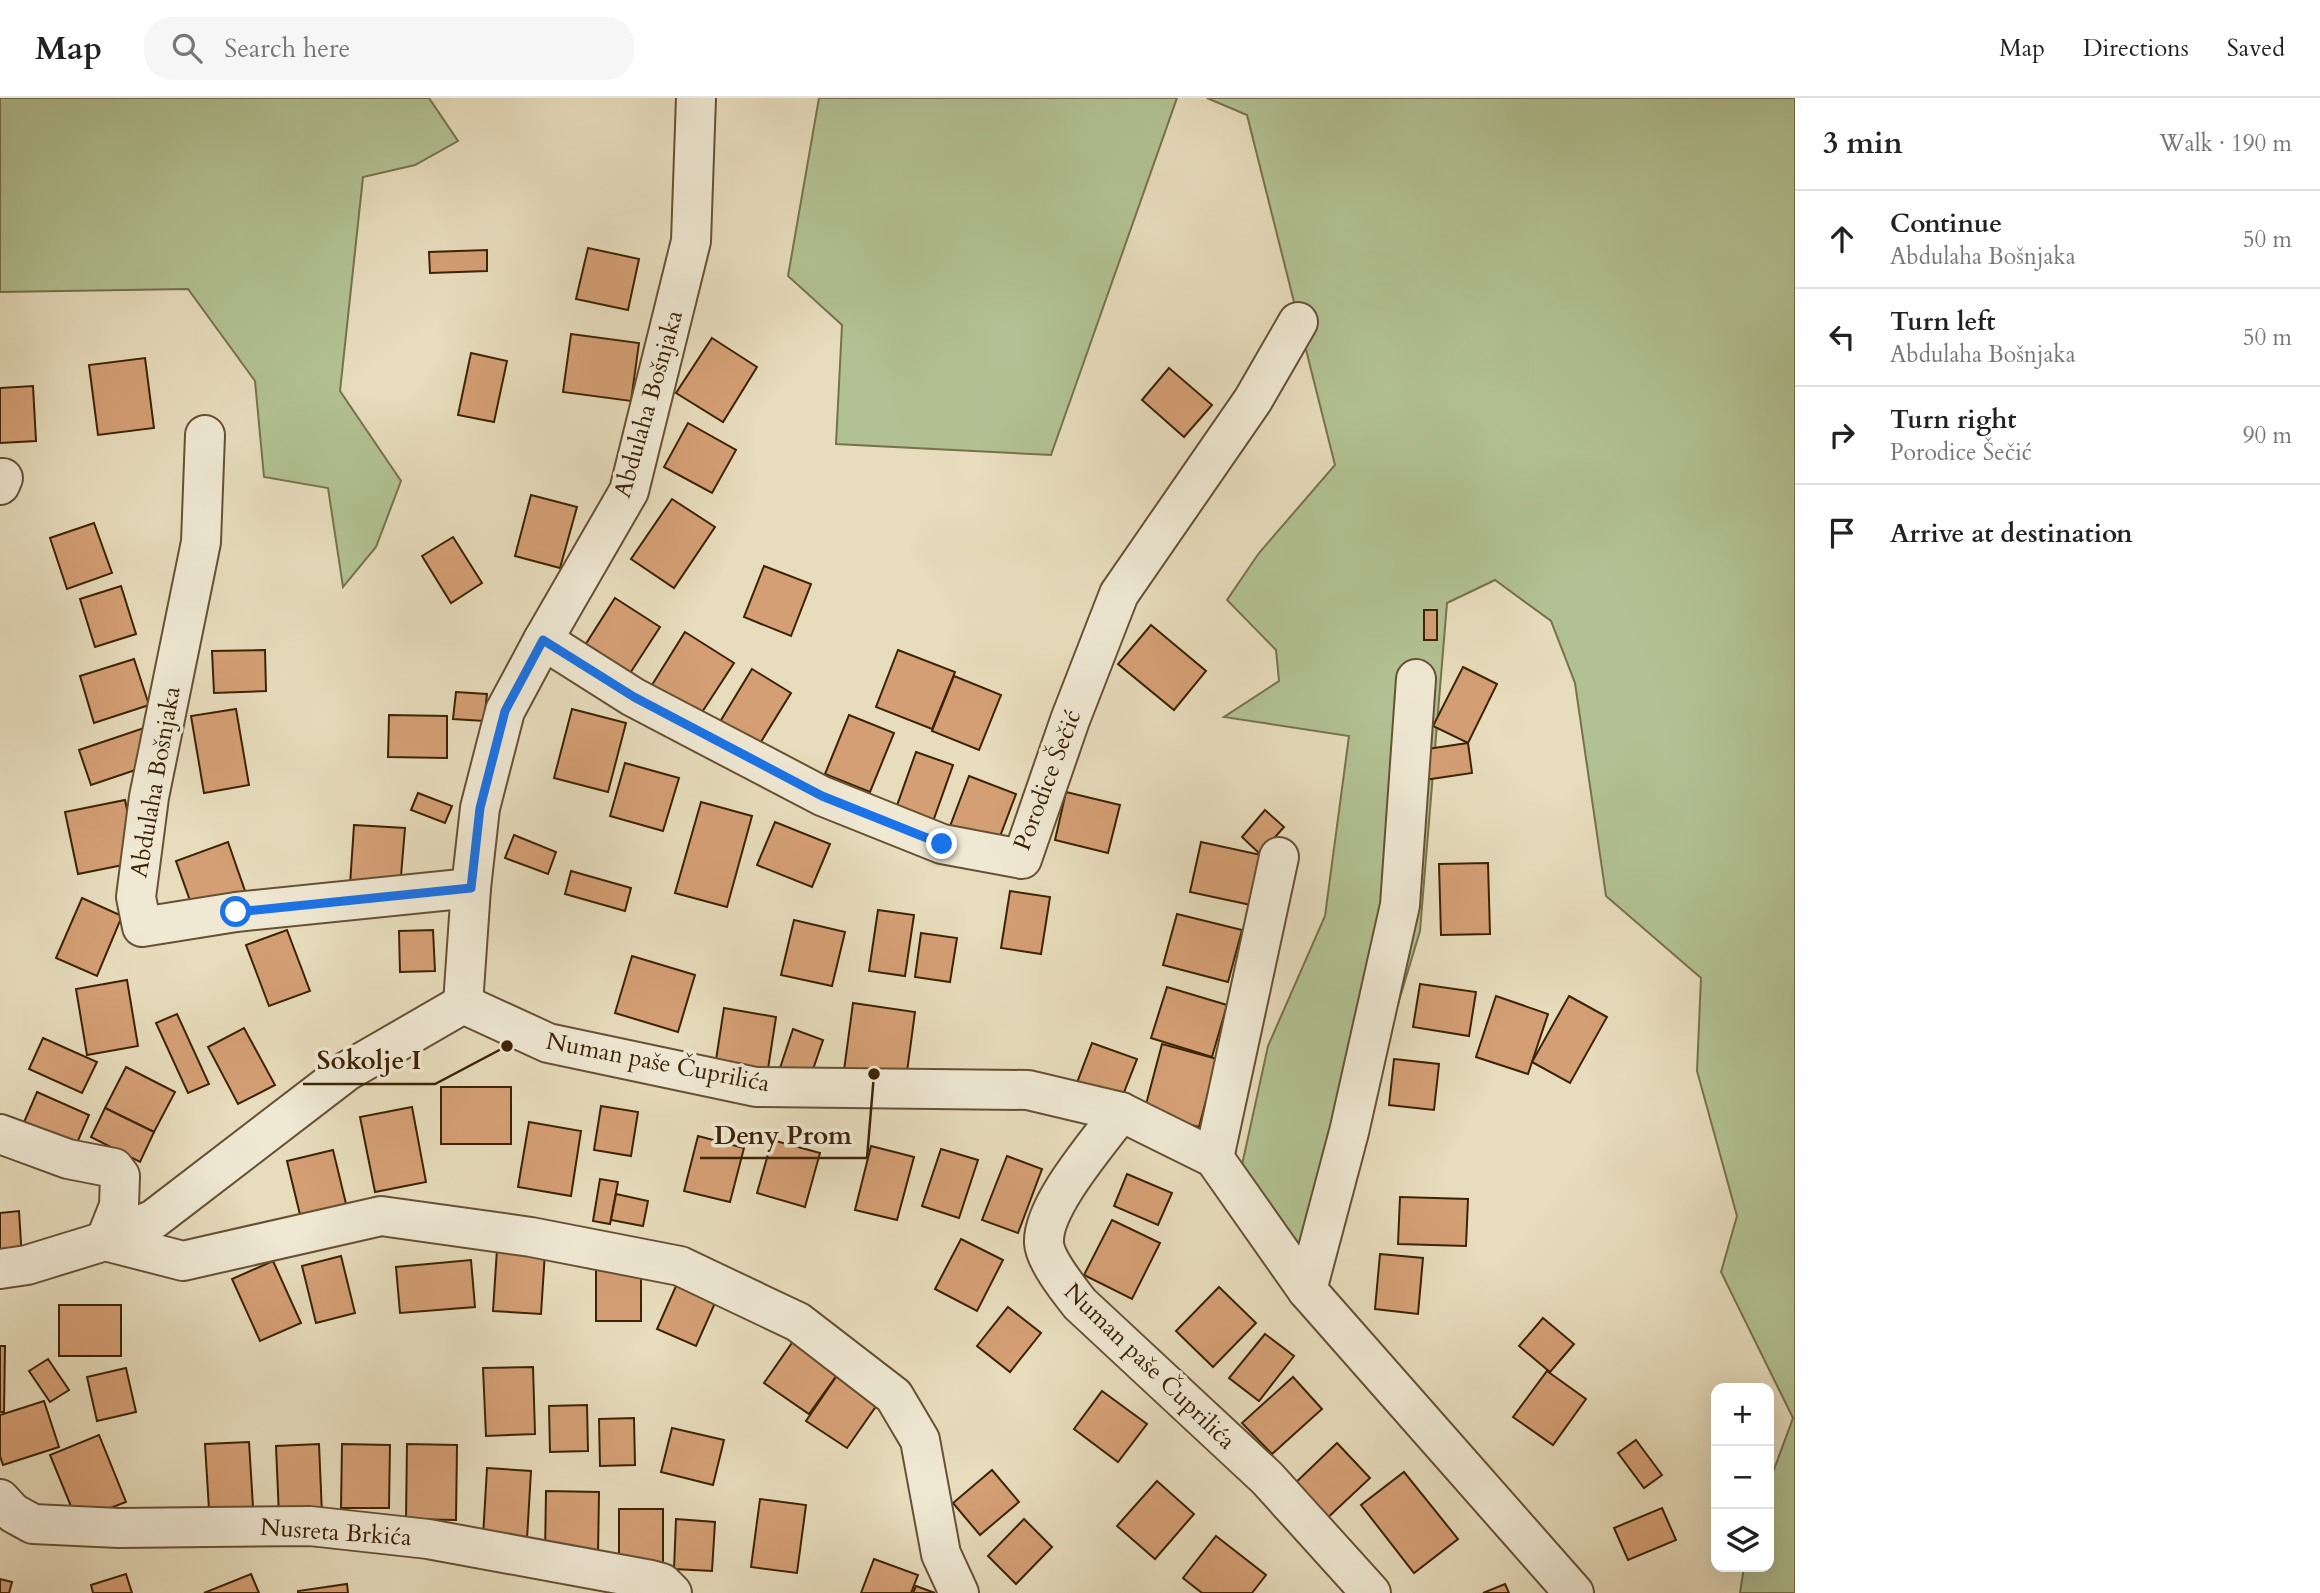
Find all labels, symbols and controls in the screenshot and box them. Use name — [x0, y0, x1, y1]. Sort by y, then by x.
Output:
search box — [144, 17, 634, 80]
text: Map — [35, 26, 102, 71]
icon: search — [168, 29, 206, 67]
text: Search here — [224, 31, 350, 66]
text: Map — [1999, 32, 2045, 65]
text: Directions — [2083, 32, 2189, 65]
text: Saved — [2227, 32, 2285, 65]
text: 3 min — [1823, 123, 1903, 164]
text: Walk · 190 m — [2159, 128, 2292, 159]
text: Continue — [1890, 206, 2002, 241]
icon: ahead — [1823, 220, 1861, 258]
text: 50 m — [2243, 224, 2292, 255]
text: Abdulaha Bošnjaka — [1890, 241, 2076, 272]
text: Turn left — [1890, 304, 1995, 339]
street label: Abdulaha Bošnjaka — [606, 306, 691, 502]
icon: left — [1823, 318, 1861, 356]
text: 50 m — [2243, 322, 2292, 353]
text: Abdulaha Bošnjaka — [1890, 339, 2076, 370]
text: Turn right — [1890, 402, 2017, 437]
icon: right — [1823, 416, 1861, 454]
text: 90 m — [2243, 420, 2292, 451]
text: Porodice Šečić — [1890, 437, 2032, 468]
icon: arrive — [1823, 514, 1861, 552]
text: Arrive at destination — [1890, 516, 2133, 551]
street label: Abdulaha Bošnjaka — [122, 683, 189, 880]
street label: Porodice Šečić — [1005, 705, 1089, 855]
route end — [926, 828, 957, 859]
route start — [220, 896, 251, 927]
street label: Numan paše Čuprilića — [543, 1025, 773, 1100]
callout: Sokolje I — [303, 1037, 435, 1084]
text: Sokolje I — [317, 1043, 421, 1078]
callout: Deny Prom — [700, 1111, 867, 1158]
text: Deny Prom — [714, 1118, 852, 1153]
street label: Numan paše Čuprilića — [1057, 1276, 1243, 1457]
map controls — [1711, 1383, 1774, 1572]
button: + — [1711, 1383, 1774, 1446]
button: − — [1711, 1446, 1774, 1509]
button: layers — [1711, 1509, 1774, 1572]
street label: Nusreta Brkića — [259, 1511, 413, 1554]

